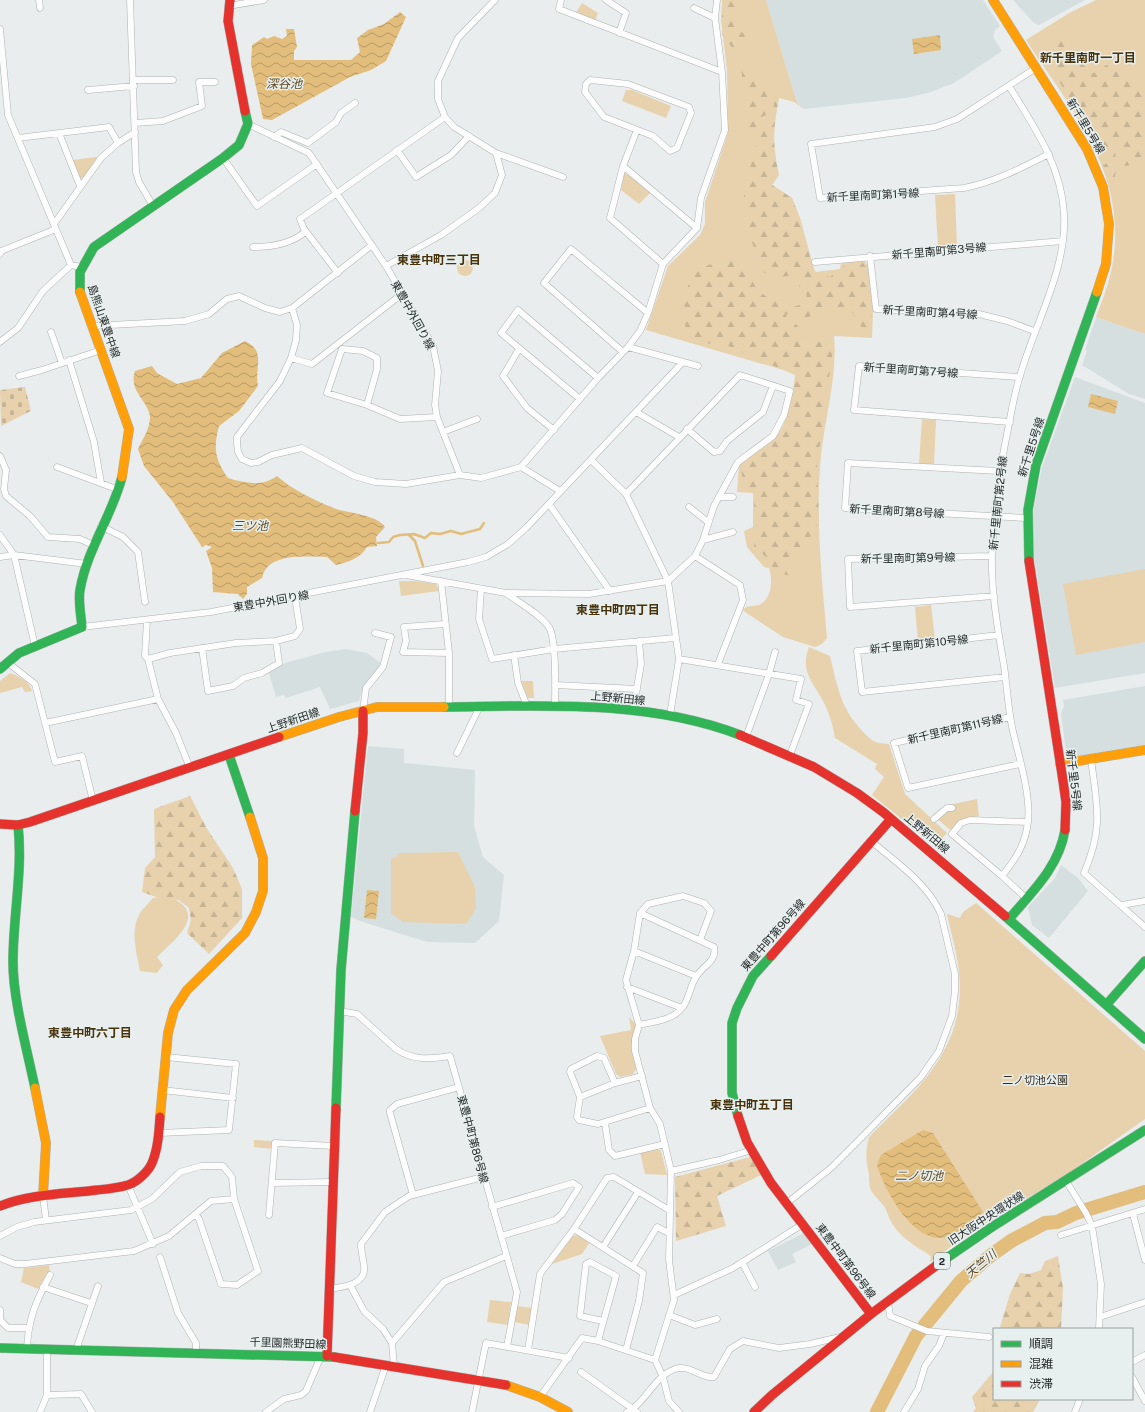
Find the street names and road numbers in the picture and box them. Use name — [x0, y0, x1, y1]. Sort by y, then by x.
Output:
street label: 新千里5号線 — [1065, 96, 1107, 156]
street label: 新千里南町第1号線 — [827, 187, 919, 203]
street label: 新千里南町第3号線 — [891, 241, 987, 261]
street label: 東豊中外回り線 — [389, 278, 437, 352]
street label: 島熊山東豊中線 — [86, 283, 122, 359]
street label: 新千里南町第4号線 — [882, 304, 978, 320]
street label: 新千里南町第7号線 — [863, 361, 959, 379]
street label: 新千里5号線 — [1016, 416, 1046, 478]
street label: 新千里南町第2号線 — [987, 455, 1009, 551]
street label: 新千里南町第8号線 — [849, 503, 945, 519]
street label: 新千里南町第9号線 — [860, 551, 956, 565]
street label: 東豊中外回り線 — [232, 588, 310, 614]
street label: 新千里南町第10号線 — [869, 633, 969, 655]
street label: 上野新田線 — [590, 690, 646, 706]
street label: 上野新田線 — [265, 705, 321, 735]
street label: 新千里南町第11号線 — [906, 712, 1004, 746]
street label: 新千里5号線 — [1064, 748, 1084, 812]
street label: 上野新田線 — [902, 811, 952, 855]
street label: 東豊中町第96号線 — [739, 897, 807, 973]
street label: 東豊中町第86号線 — [455, 1094, 491, 1184]
street label: 旧大阪中央環状線 — [946, 1189, 1026, 1247]
street label: 東豊中町第96号線 — [814, 1221, 878, 1301]
road number: 2 — [934, 1253, 950, 1269]
street label: 千里園熊野田線 — [249, 1336, 327, 1350]

